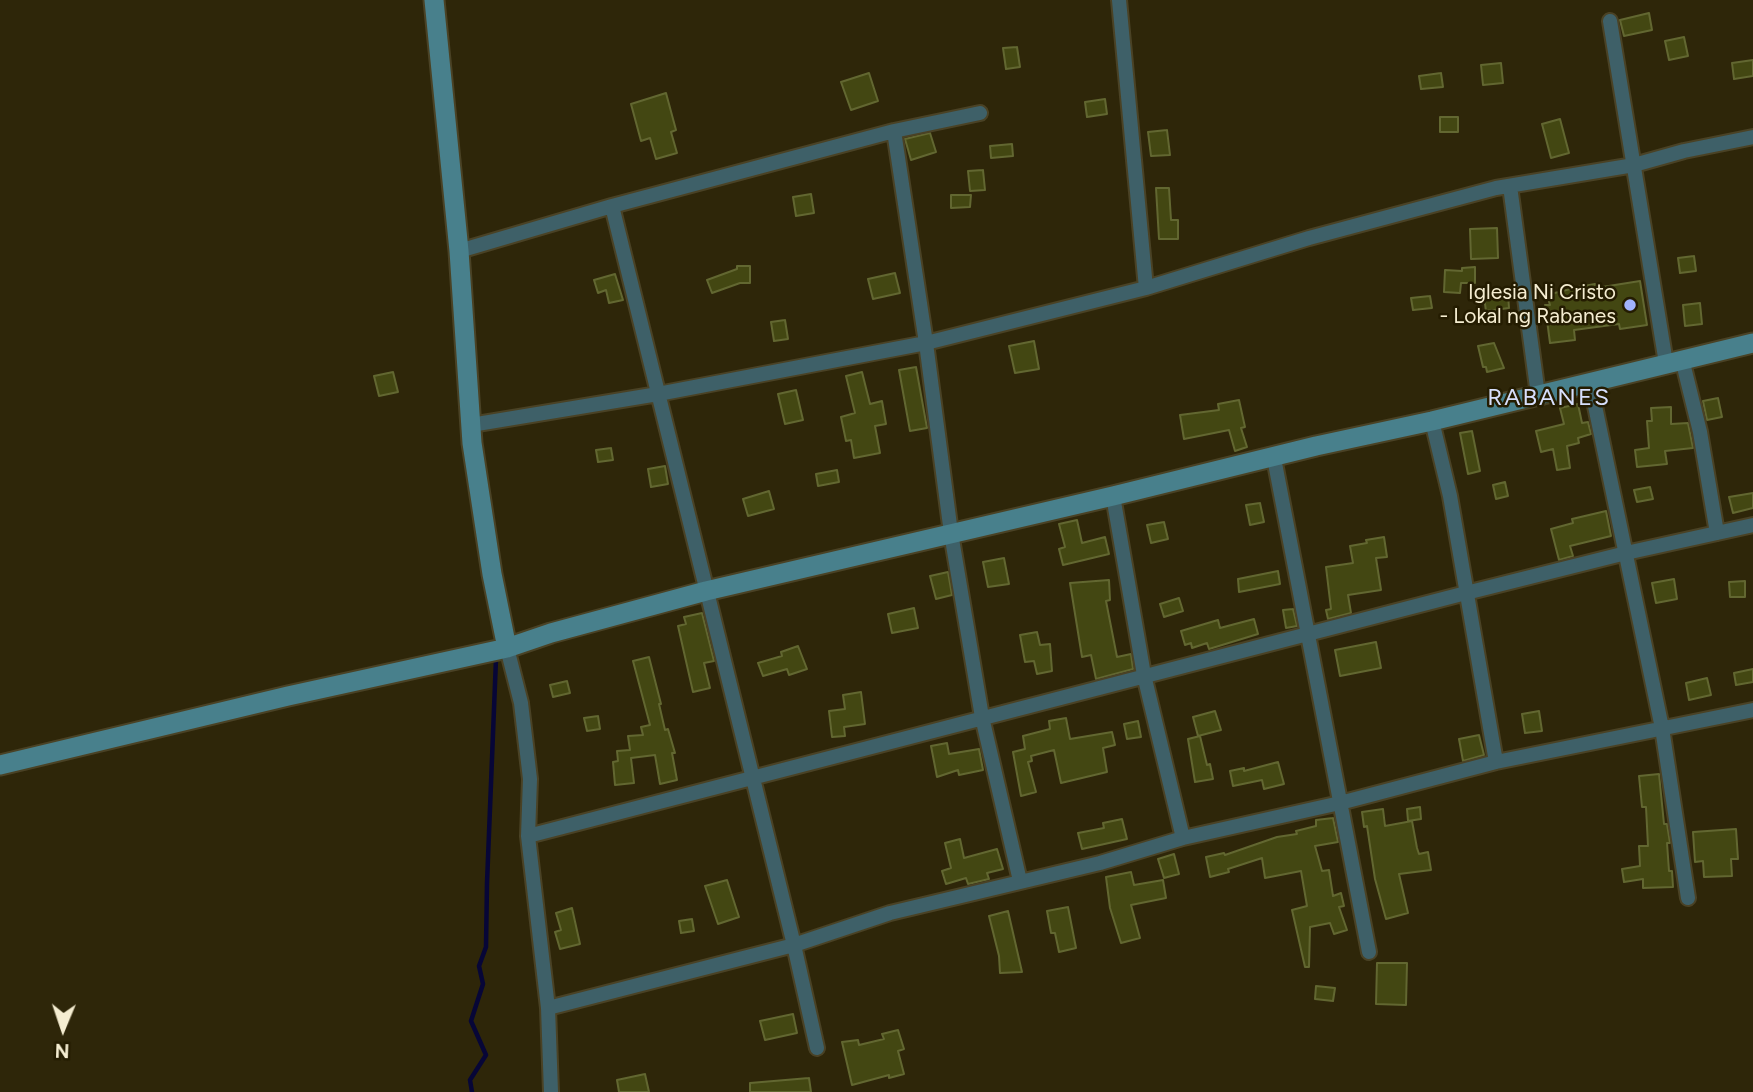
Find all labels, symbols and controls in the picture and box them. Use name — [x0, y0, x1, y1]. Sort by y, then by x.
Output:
place label: Iglesia Ni Cristo - Lokal ng Rabanes — [1439, 280, 1616, 330]
marker: Iglesia Ni Cristo - Lokal ng Rabanes — [1622, 297, 1638, 313]
district label: RABANES — [1488, 384, 1610, 412]
north arrow — [28, 994, 98, 1064]
text: N — [55, 1039, 70, 1062]

